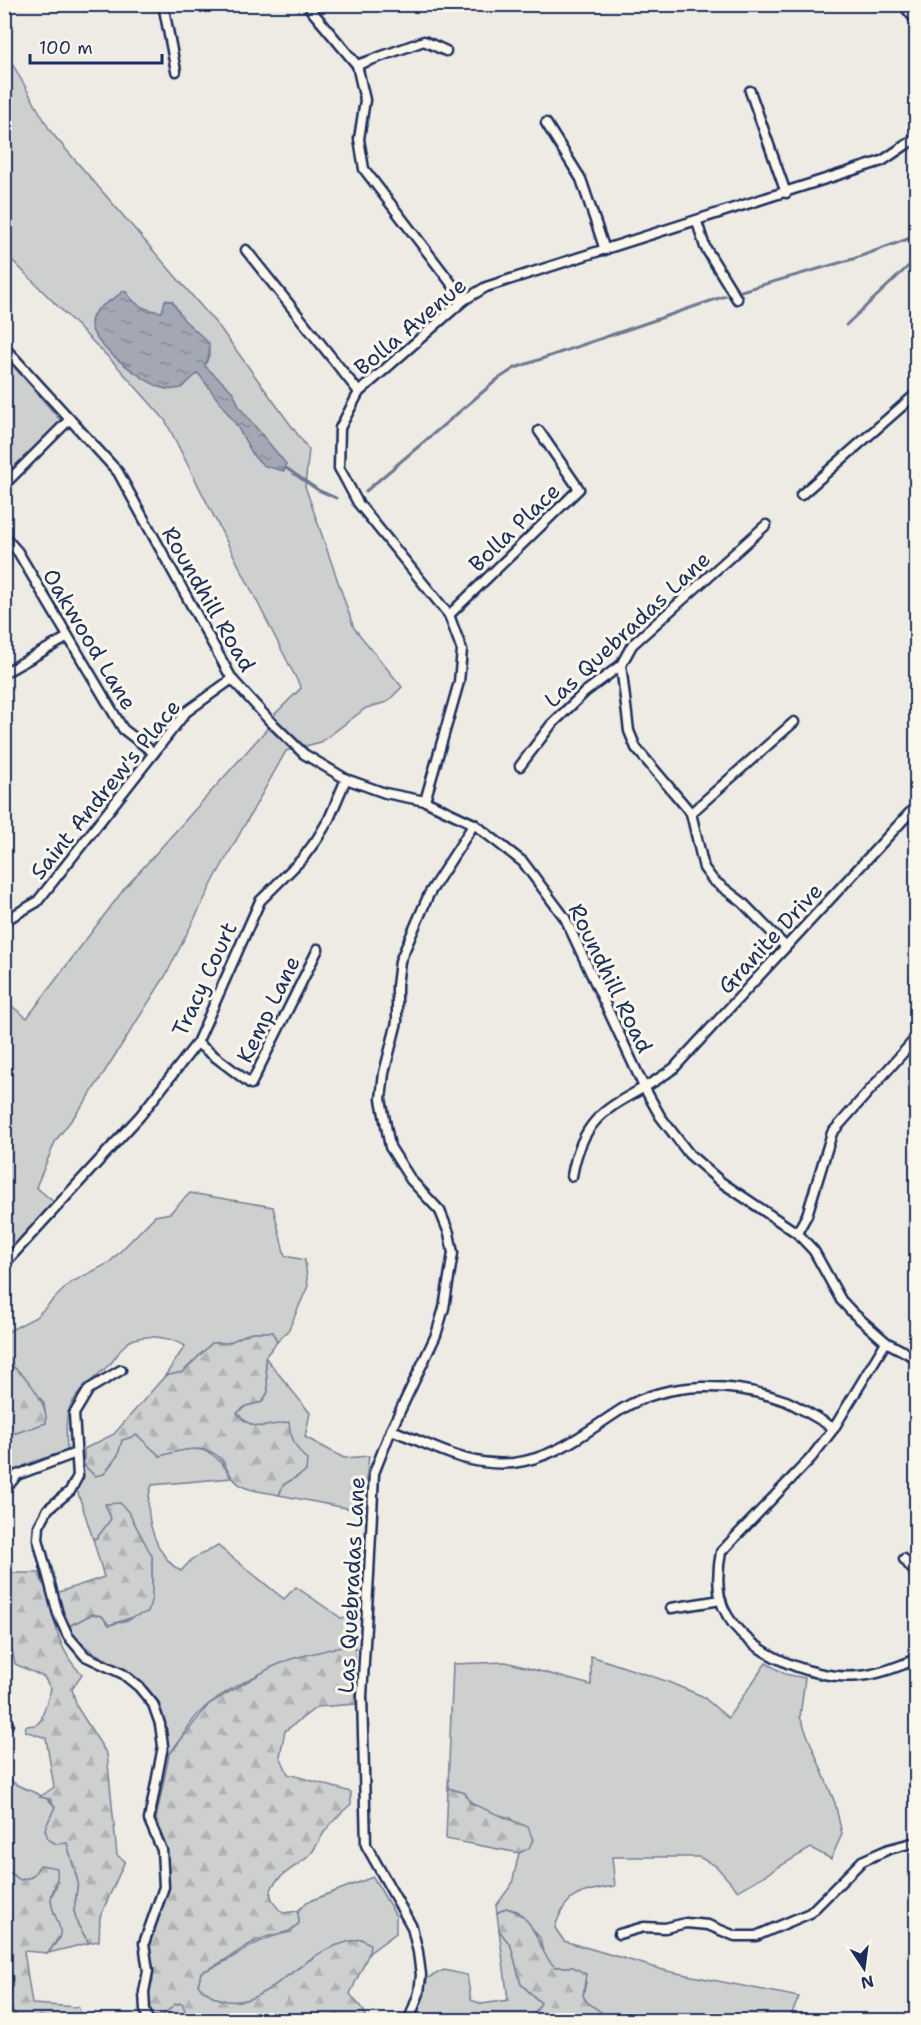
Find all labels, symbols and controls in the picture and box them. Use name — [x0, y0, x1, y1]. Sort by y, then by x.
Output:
scale bar — [30, 27, 162, 65]
text: 100 m — [39, 36, 93, 60]
street label: Bolla Avenue — [348, 271, 472, 382]
street label: Bolla Place — [462, 476, 566, 578]
street label: Roundhill Road — [155, 521, 262, 677]
street label: Las Quebradas Lane — [538, 545, 717, 714]
street label: Oakwood Lane — [36, 563, 143, 715]
street label: Saint Andrew's Place — [24, 693, 187, 885]
street label: Granite Drive — [712, 877, 829, 1000]
street label: Roundhill Road — [562, 899, 659, 1058]
street label: Tracy Court — [165, 917, 244, 1041]
street label: Kemp Lane — [230, 951, 307, 1068]
street label: Las Quebradas Lane — [331, 1476, 372, 1694]
north arrow — [834, 1938, 894, 1998]
text: N — [859, 1970, 876, 1994]

